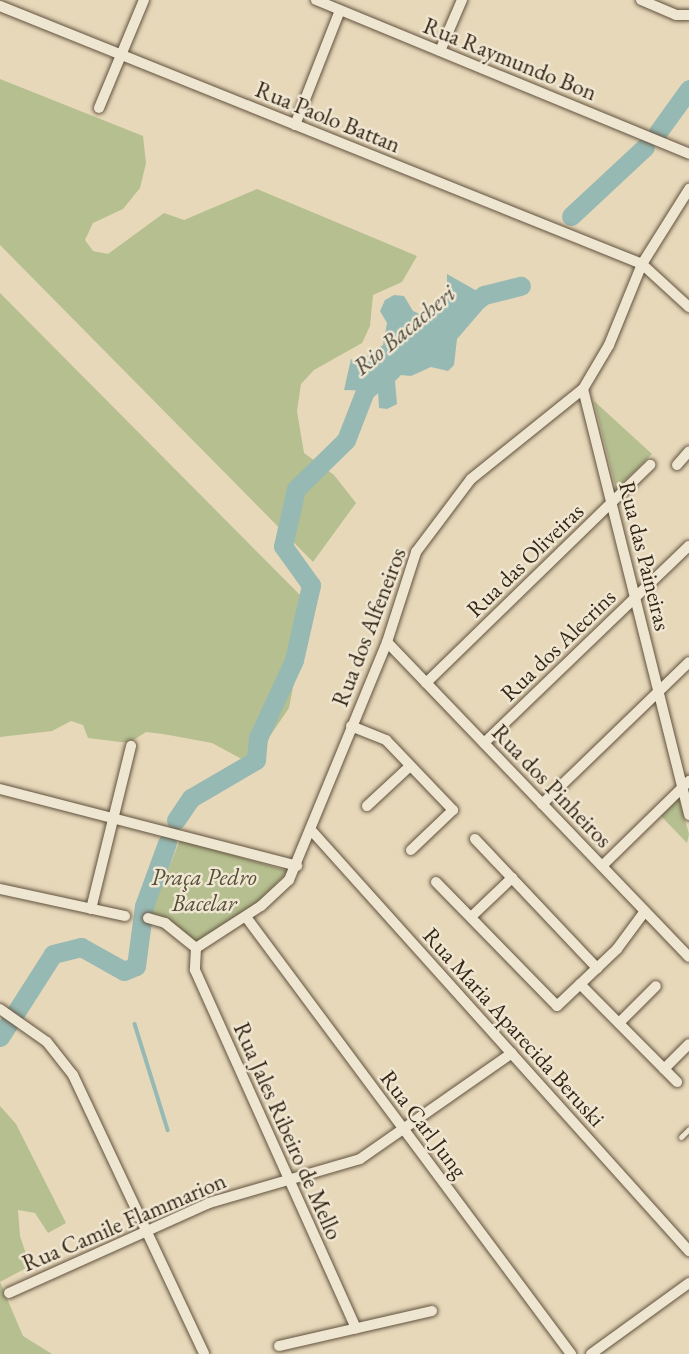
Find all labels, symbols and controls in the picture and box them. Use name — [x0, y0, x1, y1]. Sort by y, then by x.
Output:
street label: Rua Raymundo Bon — [419, 12, 601, 106]
street label: Rua Paolo Battan — [251, 75, 405, 159]
water label: Rio Bacacheri — [347, 279, 461, 381]
street label: Rua das Paineiras — [613, 479, 677, 633]
street label: Rua das Oliveiras — [461, 497, 589, 623]
street label: Rua dos Alfeneiros — [326, 544, 412, 710]
street label: Rua dos Alecrins — [495, 583, 621, 707]
street label: Rua dos Pinheiros — [486, 719, 618, 853]
park label: Praça Pedro Bacelar — [151, 863, 257, 917]
street label: Rua Maria Aparecida Beruski — [417, 922, 611, 1132]
street label: Rua Jales Ribeiro de Mello — [228, 1018, 348, 1244]
street label: Rua Carl Jung — [375, 1065, 473, 1183]
street label: Rua Camile Flammarion — [18, 1167, 230, 1277]

